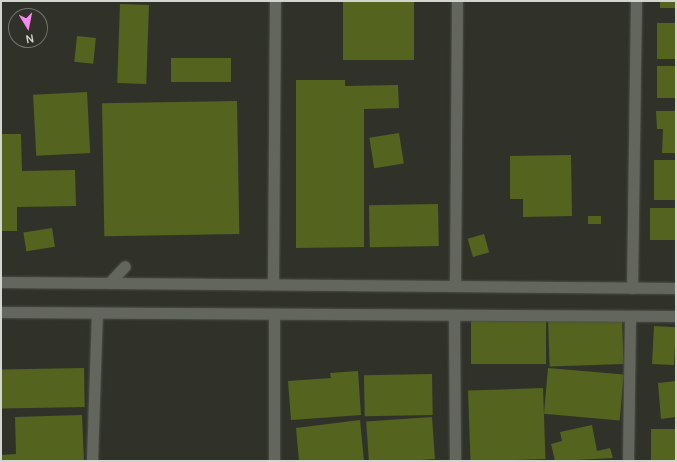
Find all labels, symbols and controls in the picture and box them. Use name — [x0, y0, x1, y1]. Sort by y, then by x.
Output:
north arrow — [8, 8, 48, 48]
text: N — [25, 31, 35, 47]

